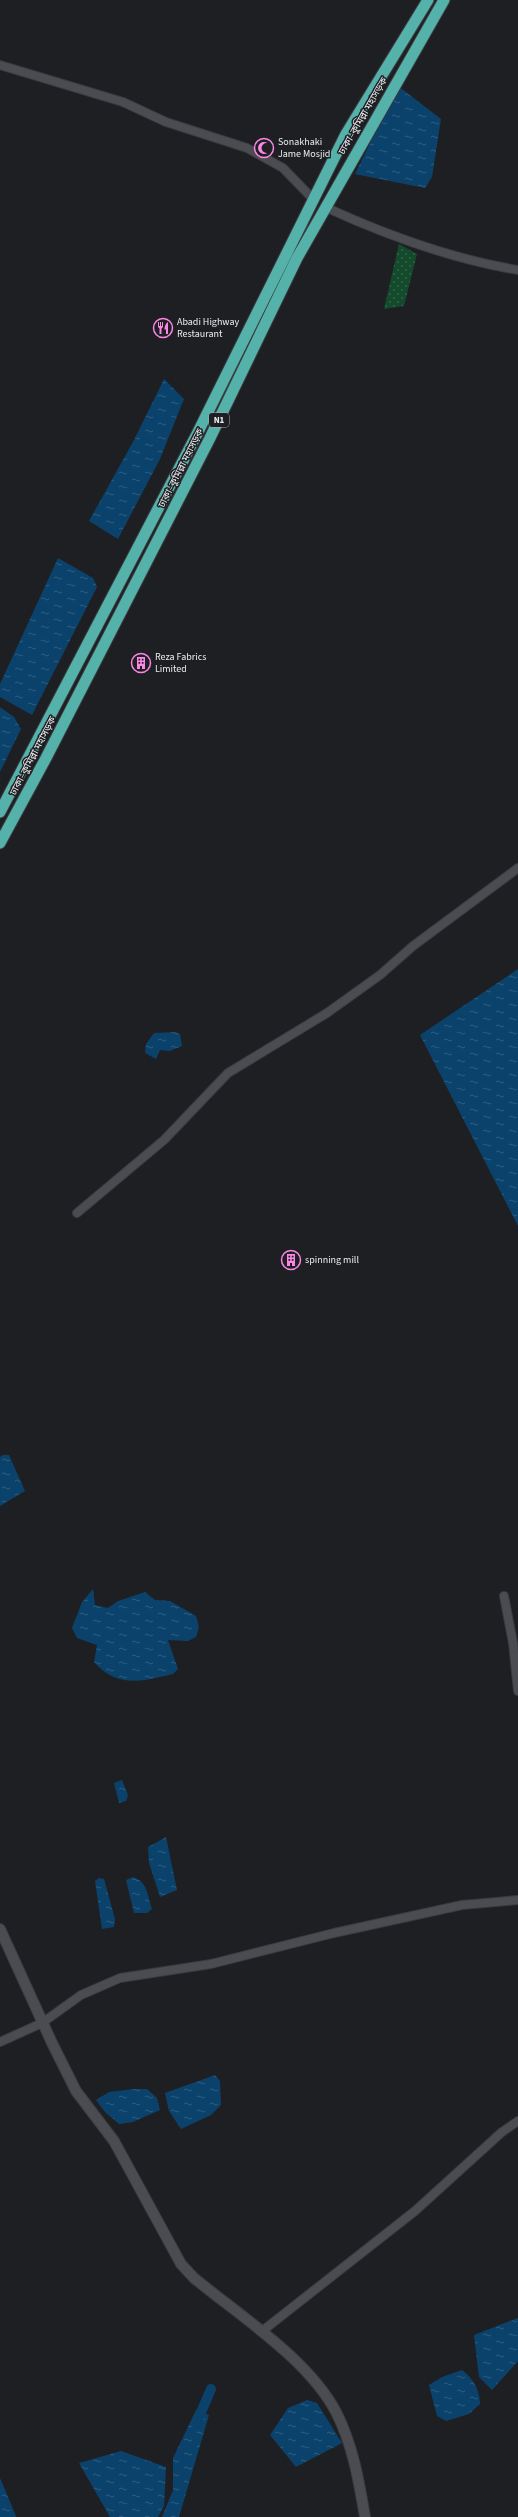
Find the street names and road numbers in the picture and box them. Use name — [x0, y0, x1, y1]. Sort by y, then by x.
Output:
street label: ঢাকা–কুমিল্লা মহাসড়ক — [335, 74, 391, 158]
road number: N1 — [209, 413, 229, 427]
street label: ঢাকা–কুমিল্লা মহাসড়ক — [154, 425, 207, 511]
street label: ঢাকা–কুমিল্লা মহাসড়ক — [6, 713, 60, 799]

